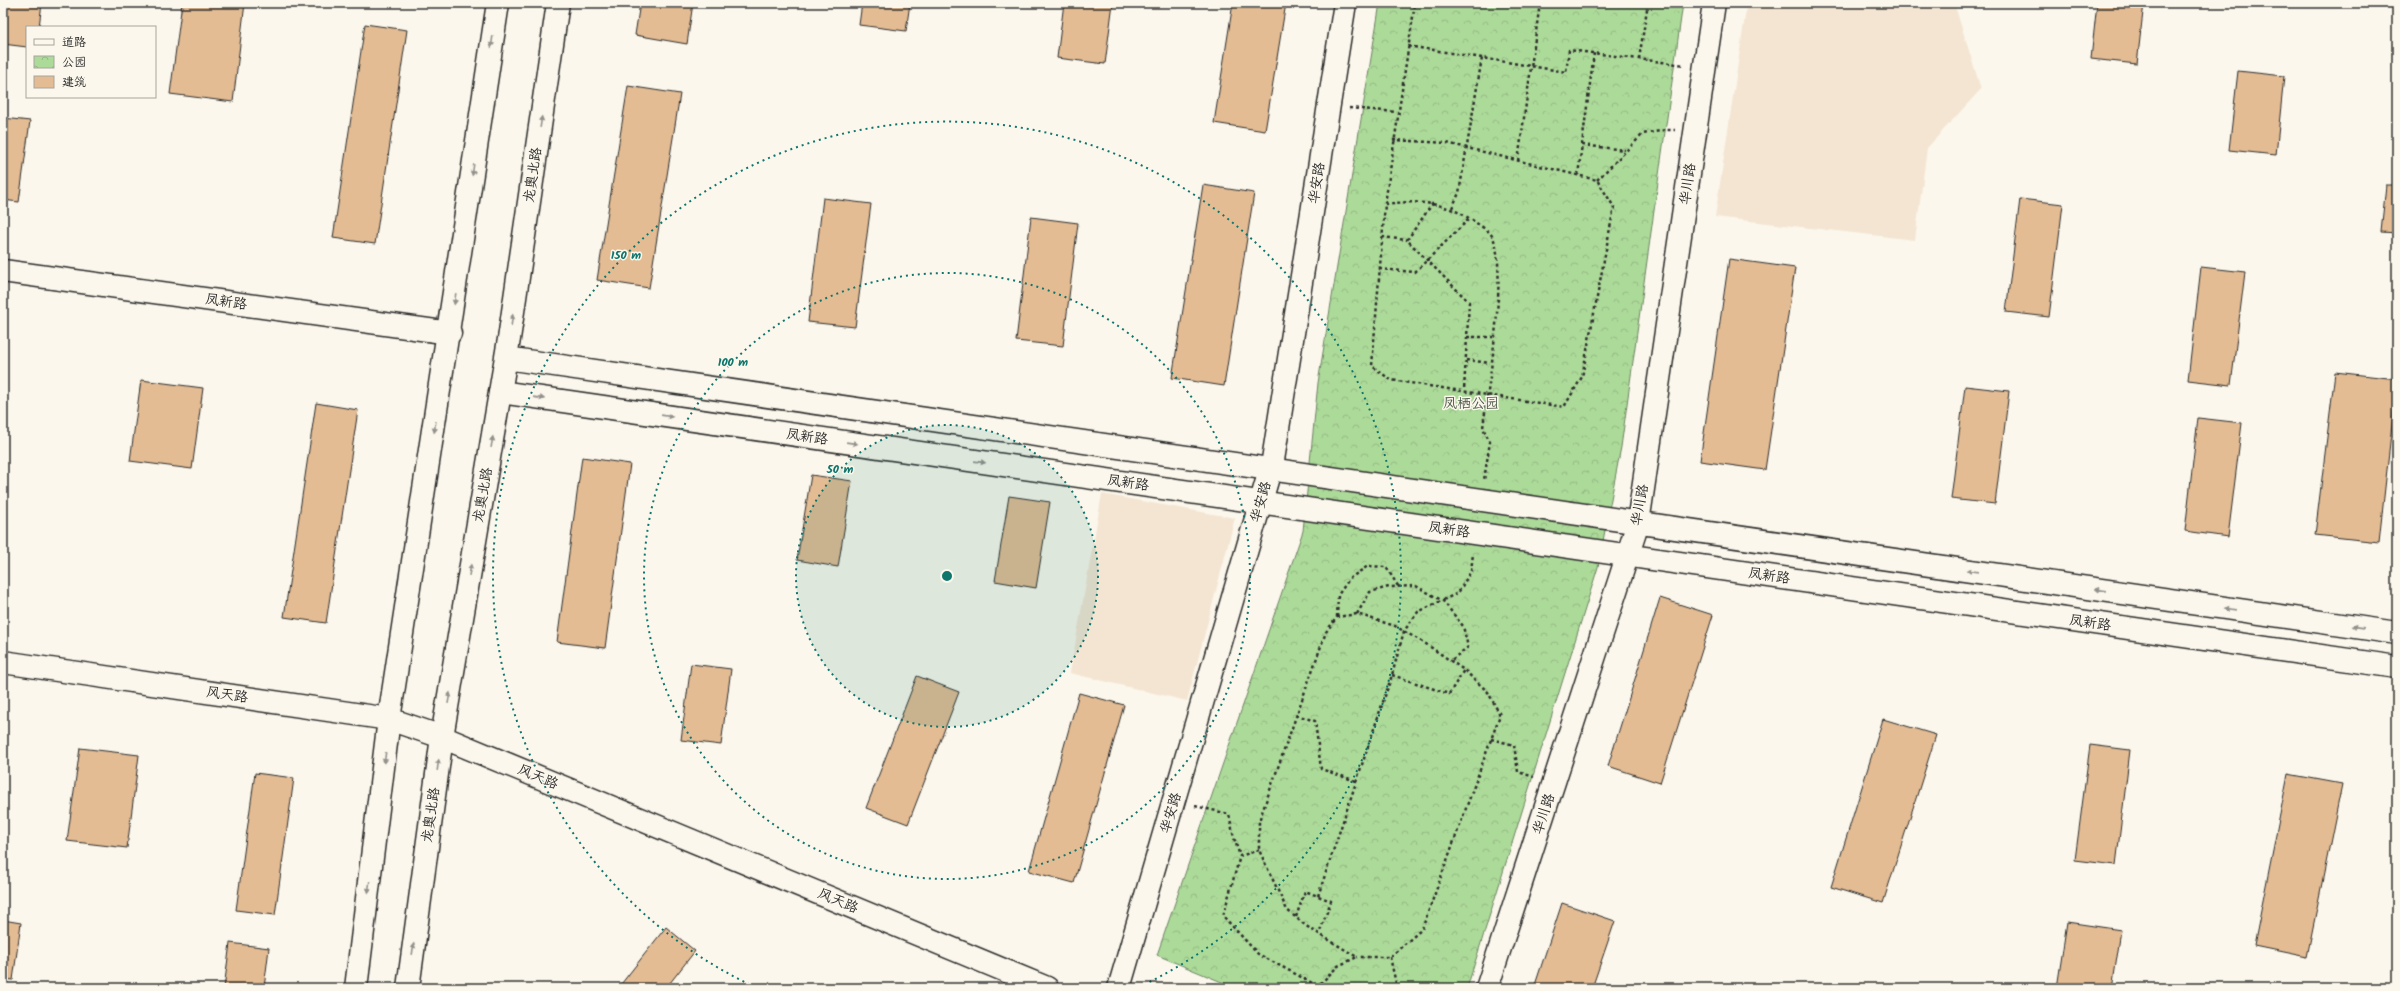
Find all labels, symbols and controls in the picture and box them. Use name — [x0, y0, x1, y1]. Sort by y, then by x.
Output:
legend — [26, 26, 156, 98]
text: 道路 — [62, 33, 86, 52]
one-way arrow — [489, 36, 495, 48]
text: 公园 — [62, 53, 86, 72]
text: 建筑 — [62, 73, 86, 92]
one-way arrow — [538, 116, 544, 128]
street label: 龙奥北路 — [518, 146, 548, 204]
street label: 华安路 — [1303, 161, 1331, 205]
street label: 华川路 — [1674, 162, 1702, 206]
one-way arrow — [470, 164, 476, 176]
text: 150 m — [611, 246, 641, 265]
street label: 凤新路 — [204, 288, 248, 316]
one-way arrow — [452, 293, 458, 305]
one-way arrow — [509, 314, 515, 326]
text: 100 m — [718, 353, 748, 372]
park label: 凤栖公园 — [1443, 393, 1499, 415]
one-way arrow — [533, 395, 545, 401]
one-way arrow — [661, 413, 674, 419]
one-way arrow — [432, 421, 438, 433]
street label: 凤新路 — [785, 423, 829, 451]
one-way arrow — [489, 436, 495, 448]
one-way arrow — [845, 440, 858, 446]
one-way arrow — [974, 459, 986, 465]
text: 50 m — [826, 460, 854, 479]
street label: 龙奥北路 — [467, 466, 499, 524]
street label: 凤新路 — [1106, 469, 1150, 497]
street label: 华安路 — [1245, 479, 1277, 525]
street label: 华川路 — [1626, 482, 1654, 528]
street label: 凤新路 — [1427, 516, 1471, 544]
street label: 凤新路 — [1747, 562, 1791, 590]
one-way arrow — [467, 564, 473, 576]
one-way arrow — [1966, 568, 1978, 574]
centre of rings — [940, 569, 954, 583]
one-way arrow — [2095, 587, 2107, 593]
one-way arrow — [2224, 606, 2236, 612]
street label: 凤新路 — [2068, 609, 2112, 637]
one-way arrow — [2352, 624, 2364, 630]
street label: 风天路 — [205, 681, 249, 709]
one-way arrow — [446, 692, 452, 705]
one-way arrow — [382, 752, 388, 764]
one-way arrow — [435, 759, 441, 771]
street label: 风天路 — [514, 759, 562, 795]
street label: 龙奥北路 — [416, 786, 446, 844]
street label: 华安路 — [1154, 790, 1188, 836]
street label: 华川路 — [1527, 791, 1561, 837]
one-way arrow — [365, 881, 372, 893]
street label: 风天路 — [814, 883, 862, 919]
one-way arrow — [410, 943, 416, 955]

